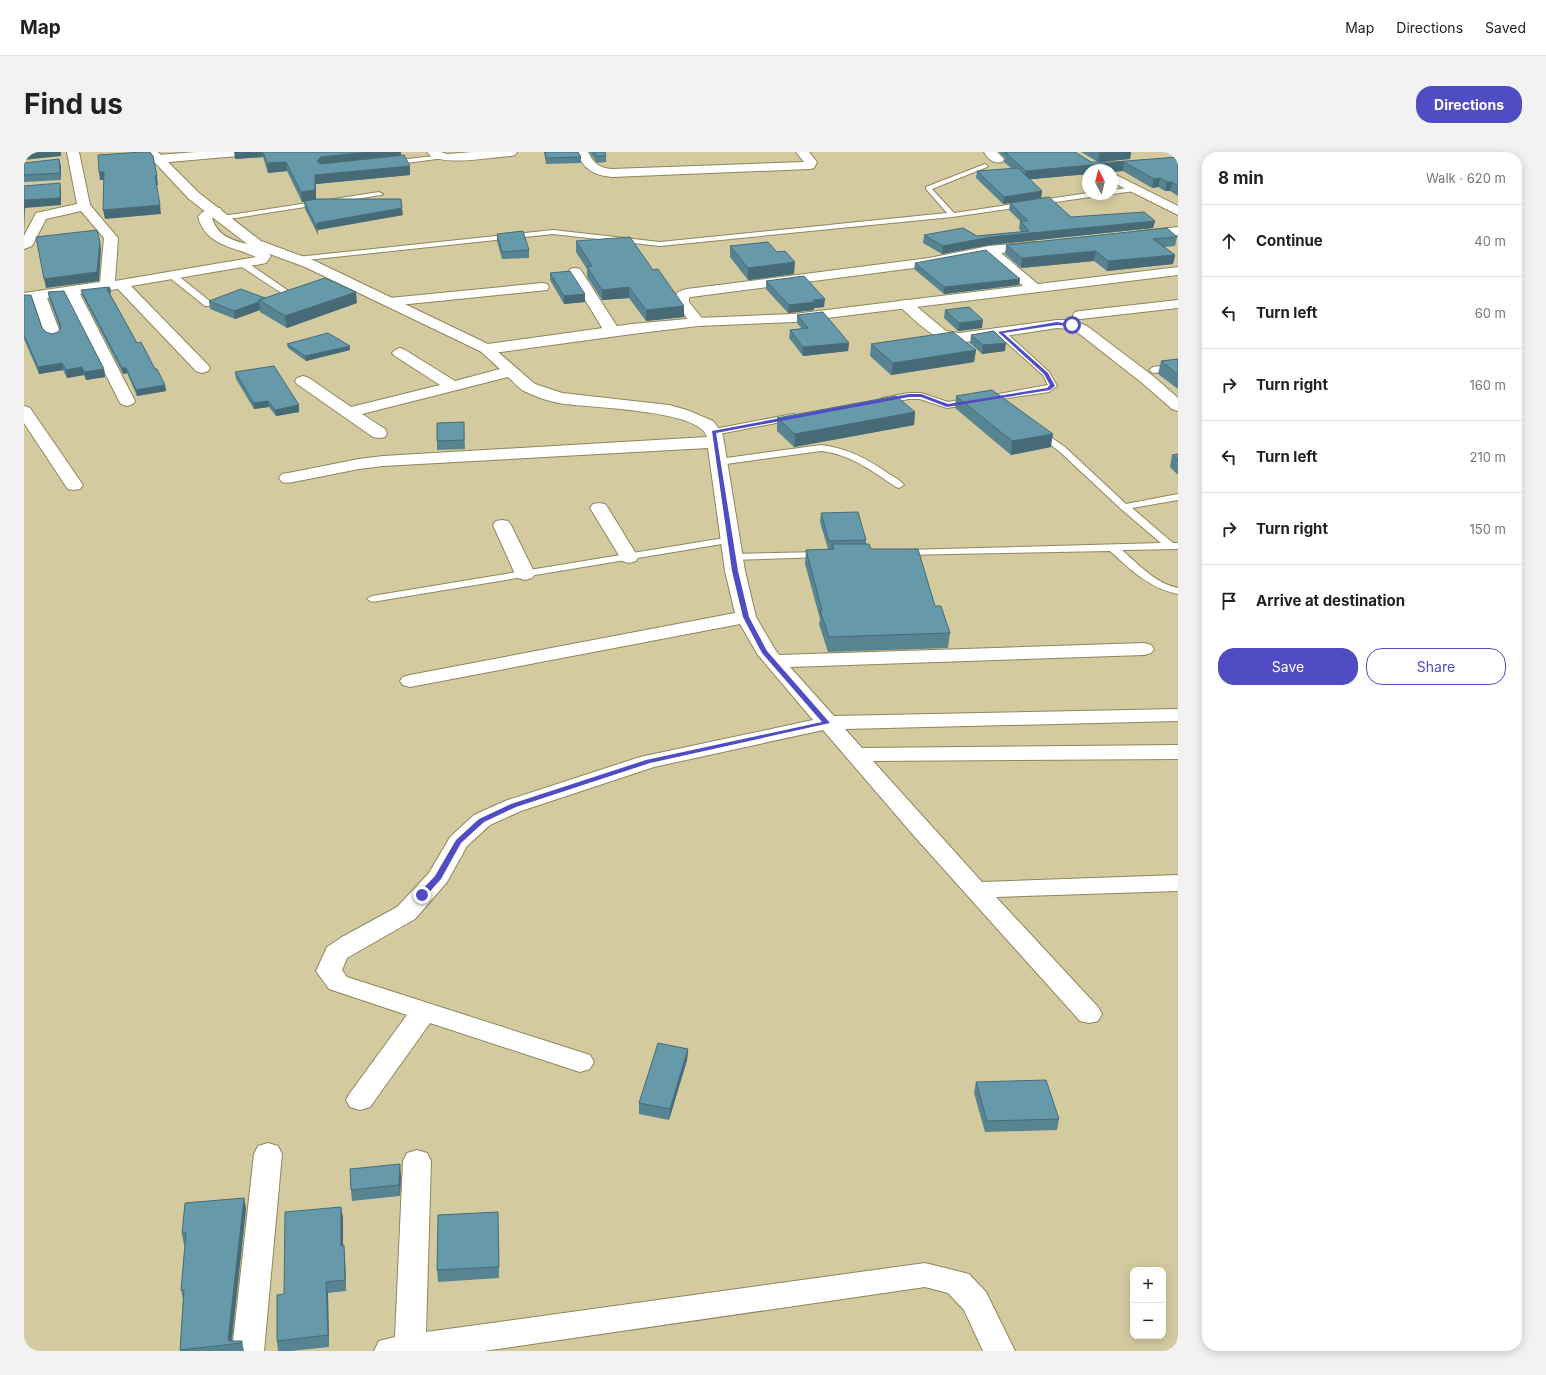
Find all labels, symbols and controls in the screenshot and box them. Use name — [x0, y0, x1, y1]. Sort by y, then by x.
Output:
text: Map — [20, 16, 61, 39]
text: Map — [1345, 19, 1374, 36]
text: Directions — [1396, 19, 1463, 36]
text: Saved — [1485, 19, 1526, 36]
button: Directions — [1416, 86, 1522, 123]
text: Find us — [24, 87, 123, 121]
north arrow — [1082, 164, 1118, 200]
text: 8 min — [1218, 168, 1264, 188]
text: Walk · 620 m — [1426, 170, 1506, 186]
icon: ahead — [1218, 230, 1240, 252]
text: Continue — [1256, 231, 1323, 250]
text: 40 m — [1474, 233, 1506, 249]
icon: left — [1218, 302, 1240, 324]
text: Turn left — [1256, 303, 1317, 322]
text: 60 m — [1475, 305, 1506, 321]
route start — [1063, 316, 1081, 334]
icon: right — [1218, 374, 1240, 396]
text: Turn right — [1256, 375, 1328, 394]
text: 160 m — [1469, 377, 1506, 393]
icon: left — [1218, 446, 1240, 468]
text: Turn left — [1256, 447, 1317, 466]
text: 210 m — [1470, 449, 1506, 465]
icon: right — [1218, 518, 1240, 540]
text: Turn right — [1256, 519, 1328, 538]
text: 150 m — [1470, 521, 1506, 537]
icon: arrive — [1218, 590, 1240, 612]
text: Arrive at destination — [1256, 591, 1405, 610]
button: Save — [1218, 648, 1358, 685]
button: Share — [1366, 648, 1506, 685]
route end — [413, 886, 431, 904]
map controls — [1130, 1267, 1166, 1339]
button: + — [1130, 1267, 1166, 1303]
button: − — [1130, 1303, 1166, 1339]

